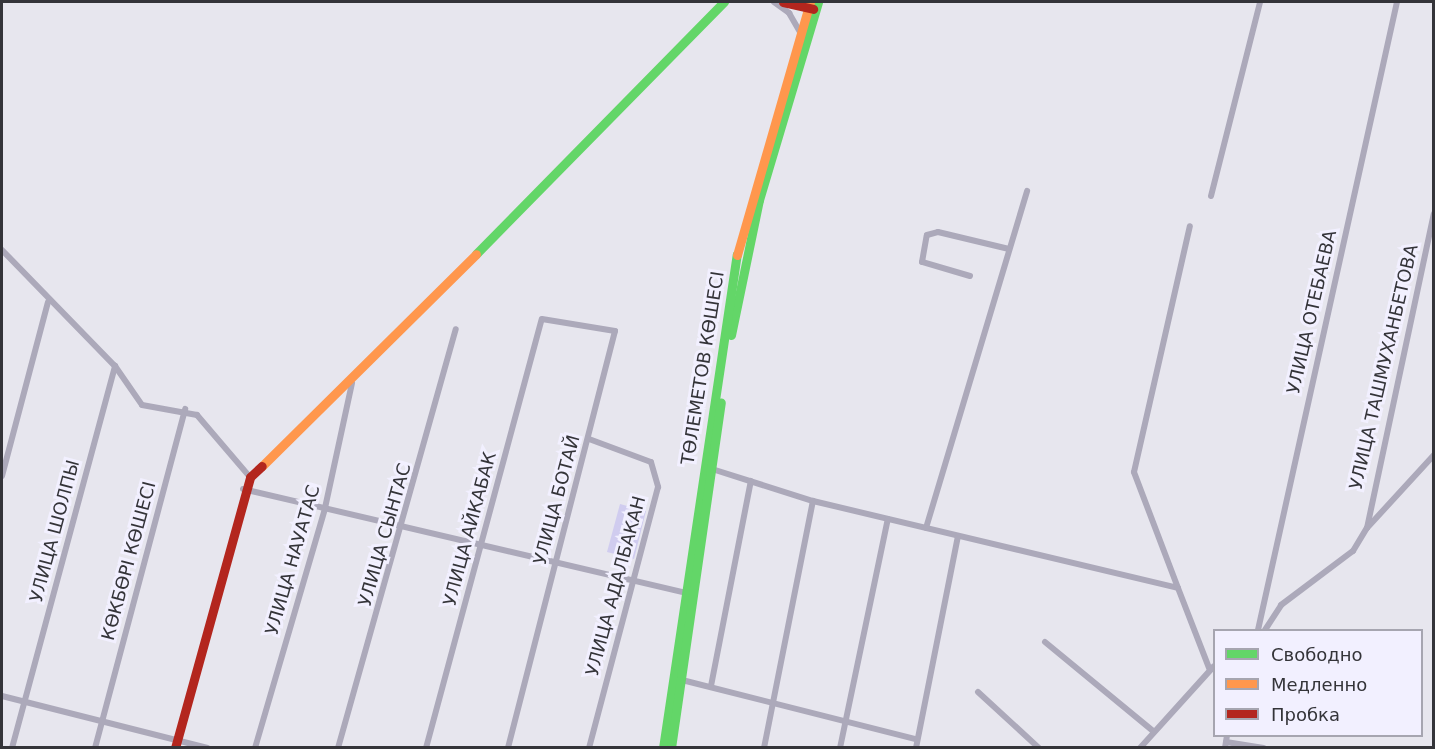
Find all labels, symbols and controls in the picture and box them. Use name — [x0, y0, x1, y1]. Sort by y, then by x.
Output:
street label: УЛИЦА ОТЕБАЕВА — [1283, 228, 1341, 396]
street label: УЛИЦА ТАШМУХАНБЕТОВА — [1345, 242, 1423, 492]
street label: ТӨЛЕМЕТОВ КӨШЕСІ — [677, 270, 729, 466]
street label: УЛИЦА БОТАЙ — [529, 433, 585, 567]
street label: УЛИЦА АЙКАБАК — [439, 450, 501, 608]
street label: УЛИЦА ШОЛПЫ — [26, 458, 84, 604]
street label: УЛИЦА СЫНТАС — [354, 461, 416, 609]
street label: КӨКБӨРІ КӨШЕСІ — [97, 479, 161, 643]
street label: УЛИЦА НАУАТАС — [261, 483, 325, 637]
street label: УЛИЦА АДАЛБАКАН — [582, 494, 650, 678]
legend — [1213, 629, 1423, 737]
text: Свободно — [1271, 644, 1363, 665]
text: Медленно — [1271, 674, 1367, 695]
text: Пробка — [1271, 704, 1340, 725]

